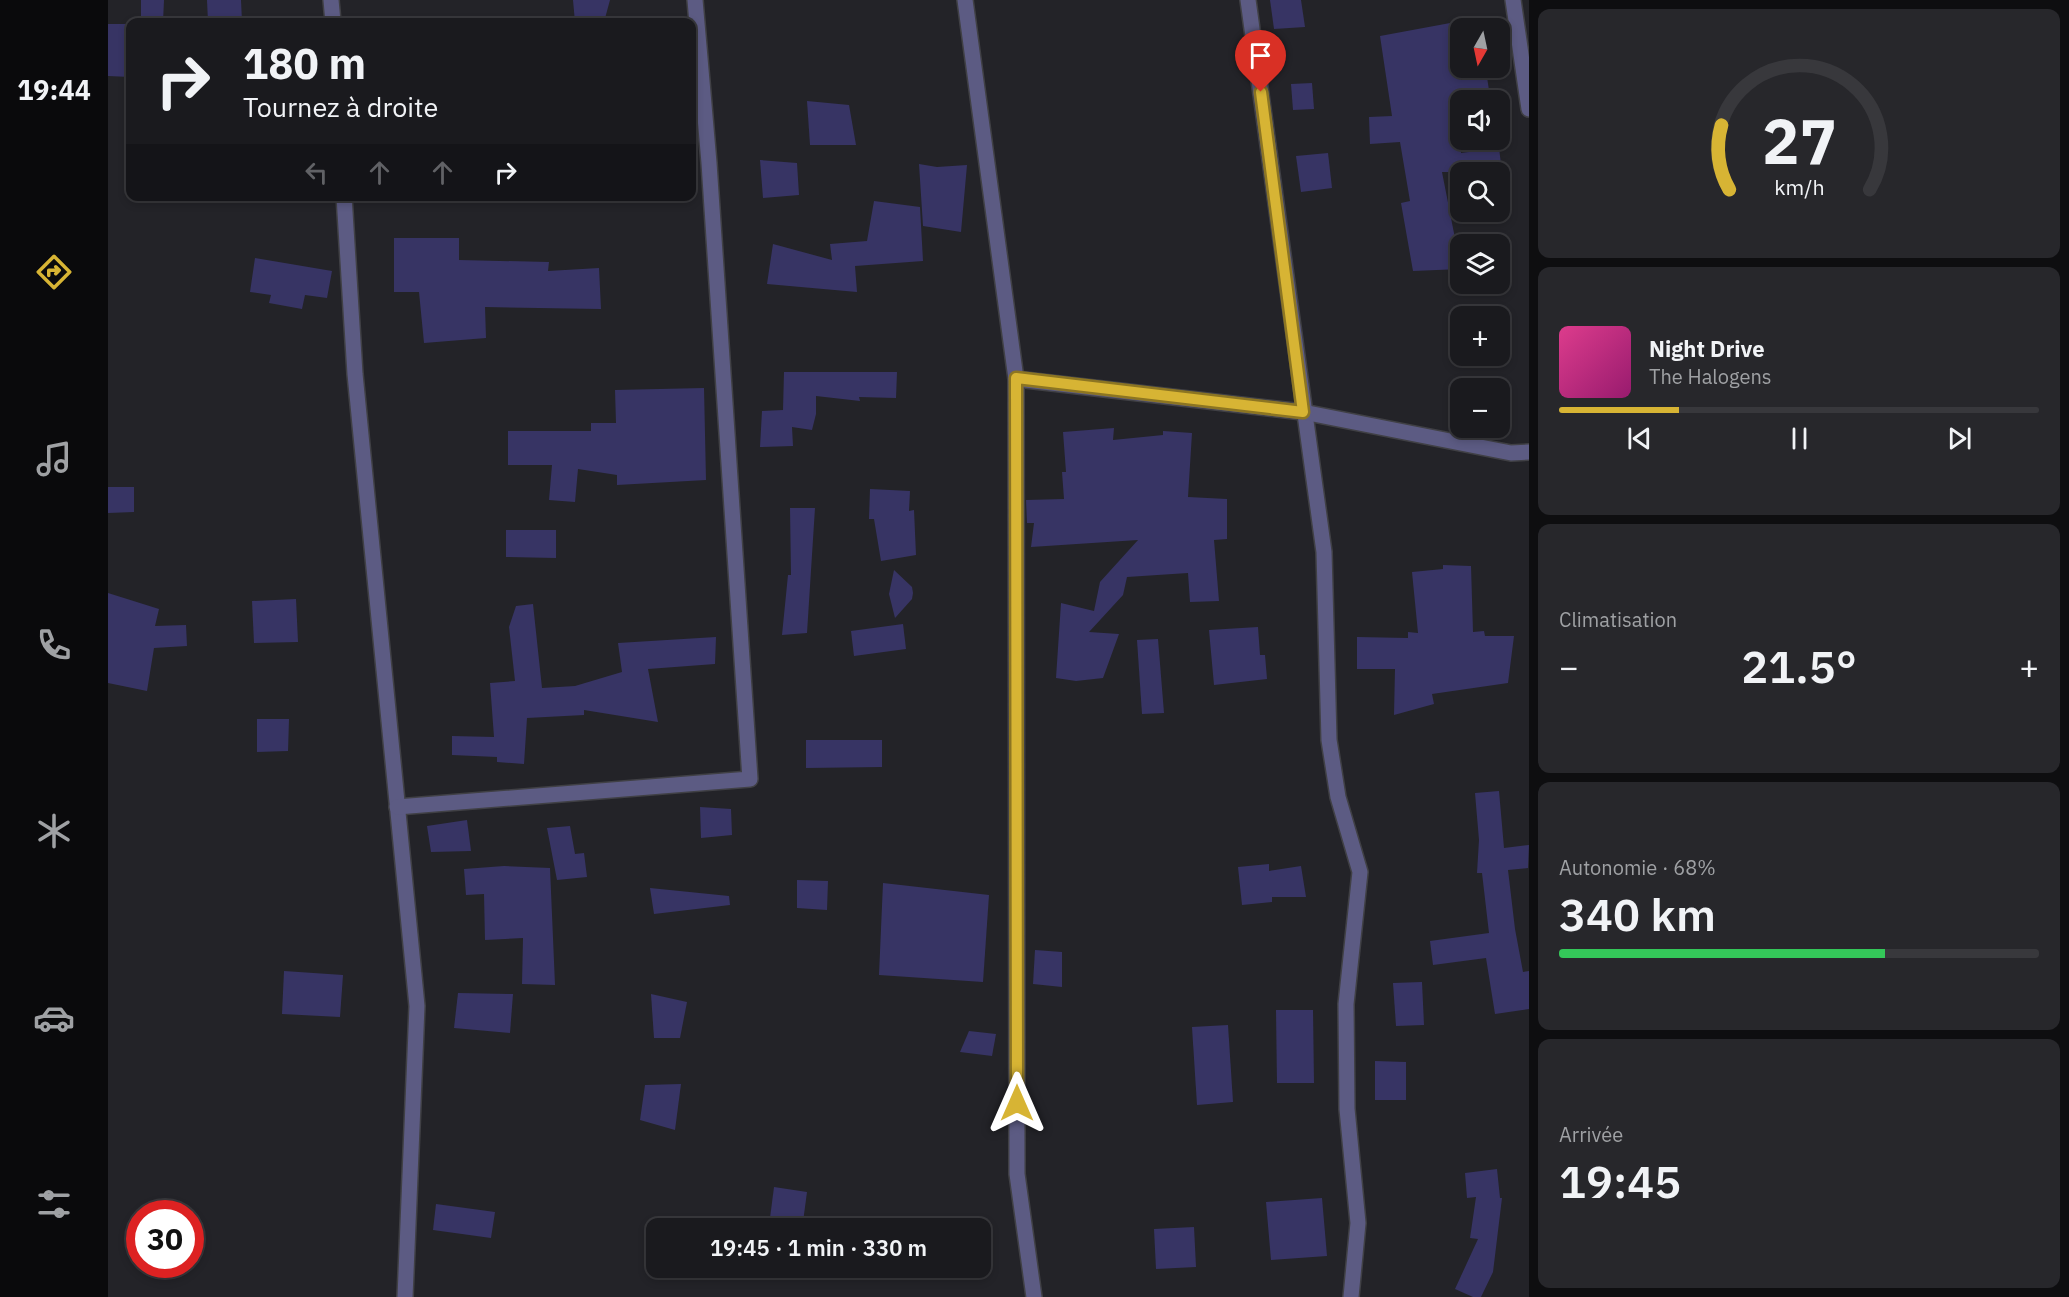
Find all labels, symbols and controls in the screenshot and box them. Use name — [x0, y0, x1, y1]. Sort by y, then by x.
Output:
north arrow — [1450, 18, 1510, 78]
map controls — [1450, 18, 1510, 438]
pin — [1235, 30, 1286, 92]
text: 180 m — [243, 36, 366, 91]
icon: arrive — [1244, 39, 1277, 72]
icon: right — [144, 42, 222, 120]
text: 19:44 — [17, 72, 91, 107]
text: Tournez à droite — [243, 89, 438, 124]
button: sound — [1450, 90, 1510, 150]
text: 27 — [1762, 100, 1836, 181]
icon: left — [300, 156, 333, 189]
icon: ahead — [363, 156, 396, 189]
icon: ahead — [426, 156, 459, 189]
icon: right — [489, 156, 522, 189]
button: search — [1450, 162, 1510, 222]
text: km/h — [1774, 174, 1824, 202]
button: layers — [1450, 234, 1510, 294]
icon: directions — [33, 251, 75, 293]
button: + — [1450, 306, 1510, 366]
text: Night Drive — [1649, 334, 1765, 363]
text: The Halogens — [1649, 363, 1771, 390]
button: − — [1450, 378, 1510, 438]
icon: previous — [1623, 422, 1656, 455]
icon: pause — [1783, 422, 1816, 455]
icon: next — [1943, 422, 1976, 455]
icon: music — [33, 438, 75, 480]
text: Climatisation — [1559, 606, 1677, 633]
icon: phone — [33, 624, 75, 666]
text: 21.5° — [1741, 637, 1857, 695]
text: − — [1559, 645, 1579, 688]
text: + — [2019, 645, 2039, 688]
icon: climate — [33, 810, 75, 852]
text: Autonomie · 68% — [1559, 854, 1716, 881]
text: 340 km — [1559, 885, 1716, 943]
icon: car — [33, 997, 75, 1039]
position arrow — [985, 1071, 1049, 1135]
text: Arrivée — [1559, 1121, 1623, 1148]
text: 19:45 — [1559, 1152, 1681, 1210]
icon: filters — [33, 1183, 75, 1225]
speed limit sign: 30 — [126, 1200, 204, 1278]
text: 19:45 · 1 min · 330 m — [710, 1233, 927, 1262]

